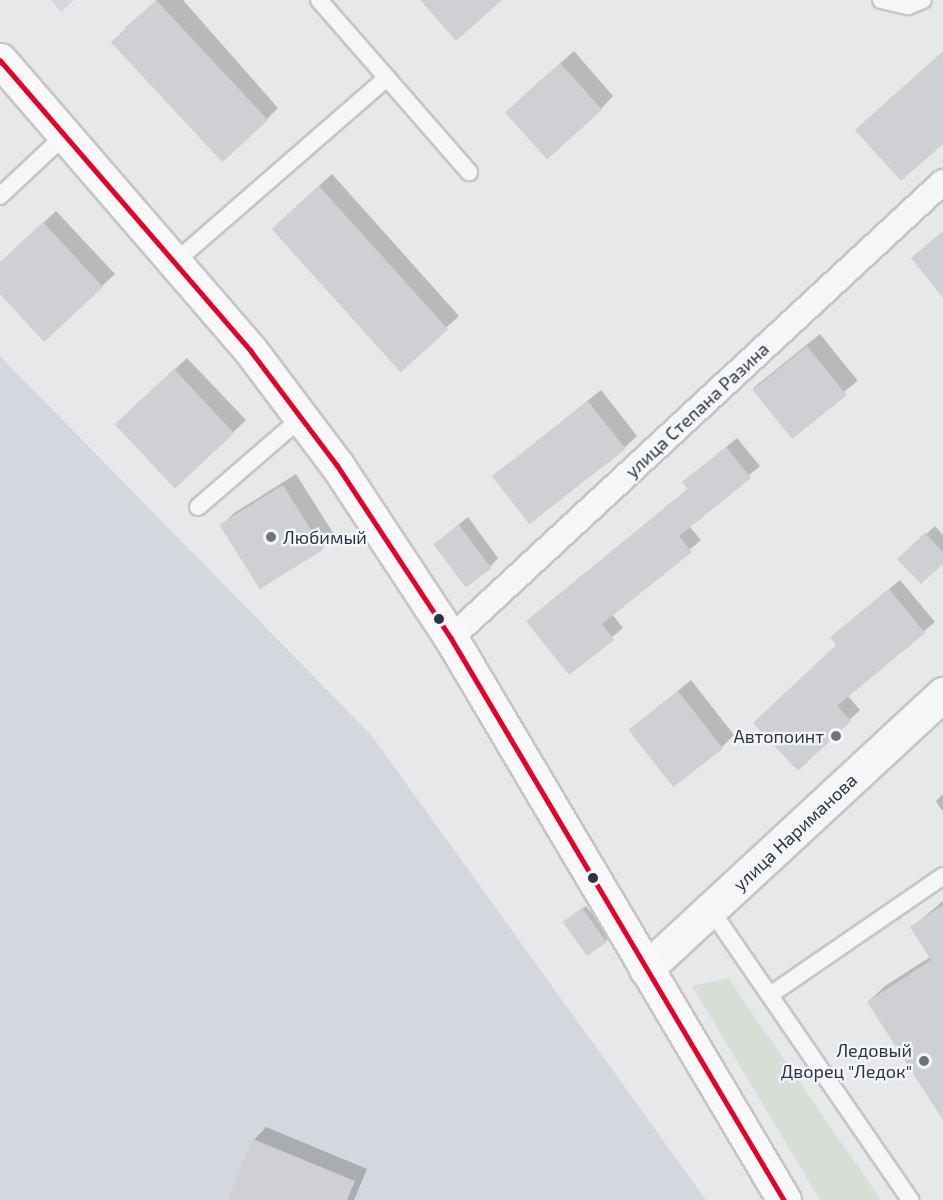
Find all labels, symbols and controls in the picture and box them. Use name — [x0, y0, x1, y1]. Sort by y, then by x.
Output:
street label: улица Степана Разина — [621, 338, 773, 482]
place label: Любимый — [283, 526, 367, 548]
marker: Любимый — [264, 530, 278, 544]
unlabelled marker — [433, 613, 445, 625]
place label: Автопоинт — [733, 725, 824, 747]
marker: Автопоинт — [829, 729, 843, 743]
street label: улица Нариманова — [729, 769, 861, 895]
unlabelled marker — [587, 872, 599, 884]
place label: Ледовый Дворец "Ледок" — [780, 1040, 912, 1082]
marker: Ледовый Дворец "Ледок" — [917, 1054, 931, 1068]

